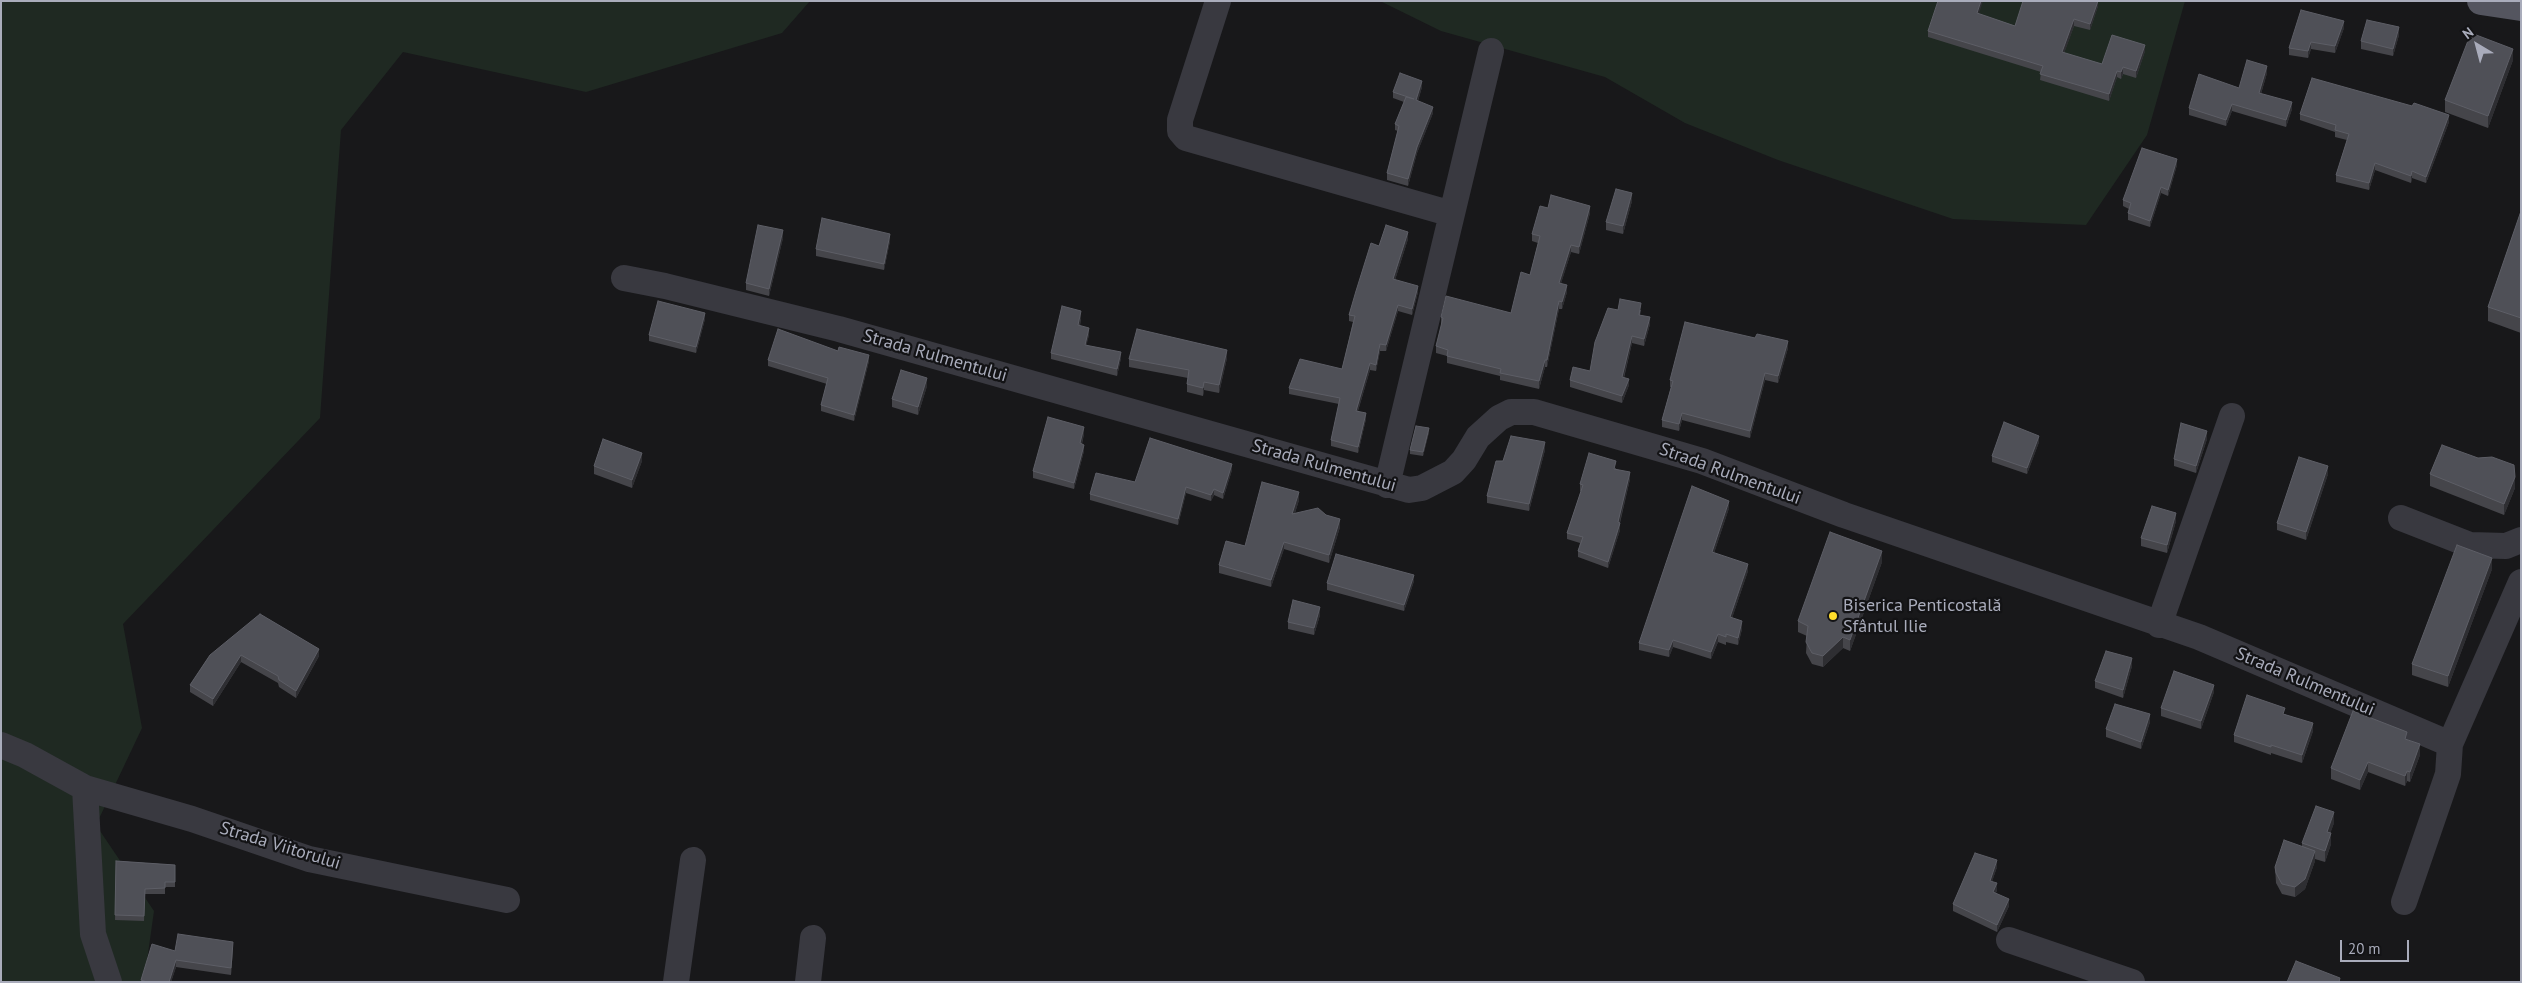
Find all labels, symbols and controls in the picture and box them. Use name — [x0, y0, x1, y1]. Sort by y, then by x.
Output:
north arrow — [2452, 20, 2502, 70]
text: N — [2459, 23, 2477, 43]
street label: Strada Rulmentului — [861, 325, 1009, 387]
street label: Strada Rulmentului — [1250, 435, 1398, 497]
street label: Strada Rulmentului — [1656, 438, 1804, 510]
place label: Biserica Penticostală Sfântul Ilie — [1843, 595, 2001, 638]
marker: Biserica Penticostală Sfântul Ilie — [1827, 610, 1839, 622]
street label: Strada Rulmentului — [2232, 643, 2378, 721]
street label: Strada Viitorului — [217, 817, 343, 875]
scale bar — [2342, 930, 2411, 962]
text: 20 m — [2348, 939, 2381, 958]

